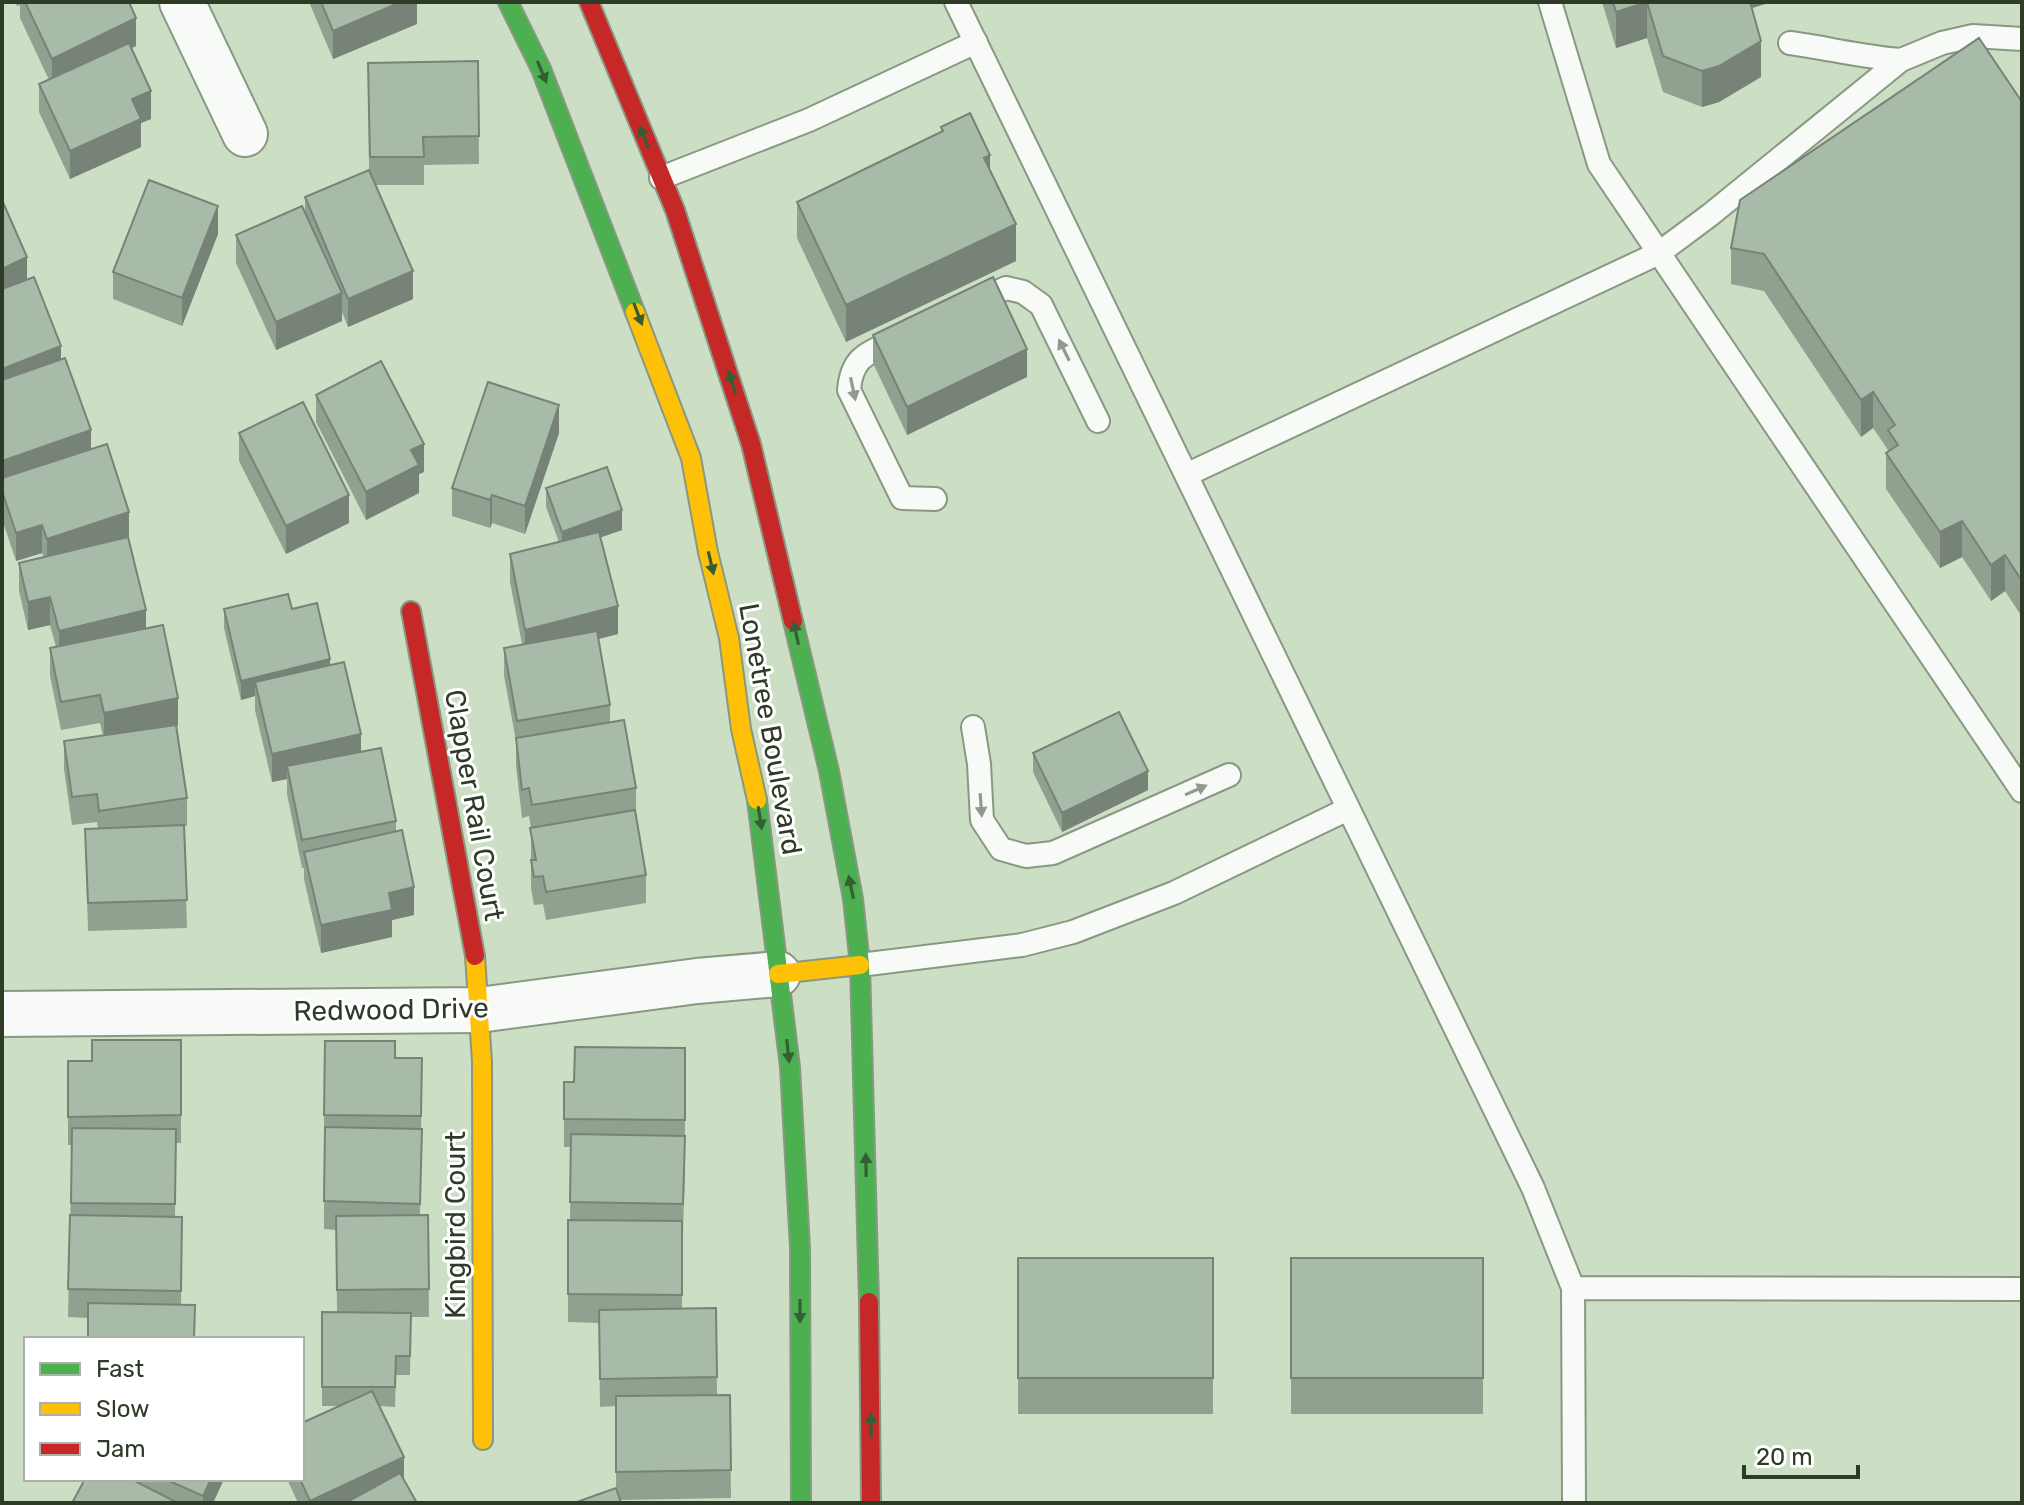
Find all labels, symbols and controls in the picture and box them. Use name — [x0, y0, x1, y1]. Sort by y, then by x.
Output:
one-way arrow — [536, 60, 549, 84]
one-way arrow — [638, 125, 651, 149]
one-way arrow — [632, 302, 645, 326]
one-way arrow — [1057, 339, 1071, 362]
one-way arrow — [725, 369, 738, 393]
one-way arrow — [847, 377, 860, 402]
one-way arrow — [705, 550, 718, 575]
street label: Lonetree Boulevard — [732, 601, 809, 857]
one-way arrow — [789, 621, 802, 646]
street label: Clapper Rail Court — [438, 687, 511, 923]
one-way arrow — [1185, 783, 1208, 796]
one-way arrow — [975, 793, 988, 818]
one-way arrow — [754, 805, 767, 830]
one-way arrow — [844, 875, 857, 900]
street label: Redwood Drive — [293, 991, 489, 1028]
one-way arrow — [782, 1039, 795, 1064]
street label: Kingbird Court — [439, 1131, 472, 1319]
one-way arrow — [860, 1152, 872, 1177]
one-way arrow — [794, 1299, 806, 1324]
legend — [24, 1337, 304, 1481]
text: Fast — [96, 1355, 144, 1383]
text: Slow — [96, 1395, 149, 1423]
one-way arrow — [865, 1412, 877, 1437]
scale bar — [1744, 1429, 1858, 1479]
text: Jam — [96, 1435, 146, 1463]
text: 20 m — [1756, 1443, 1813, 1471]

